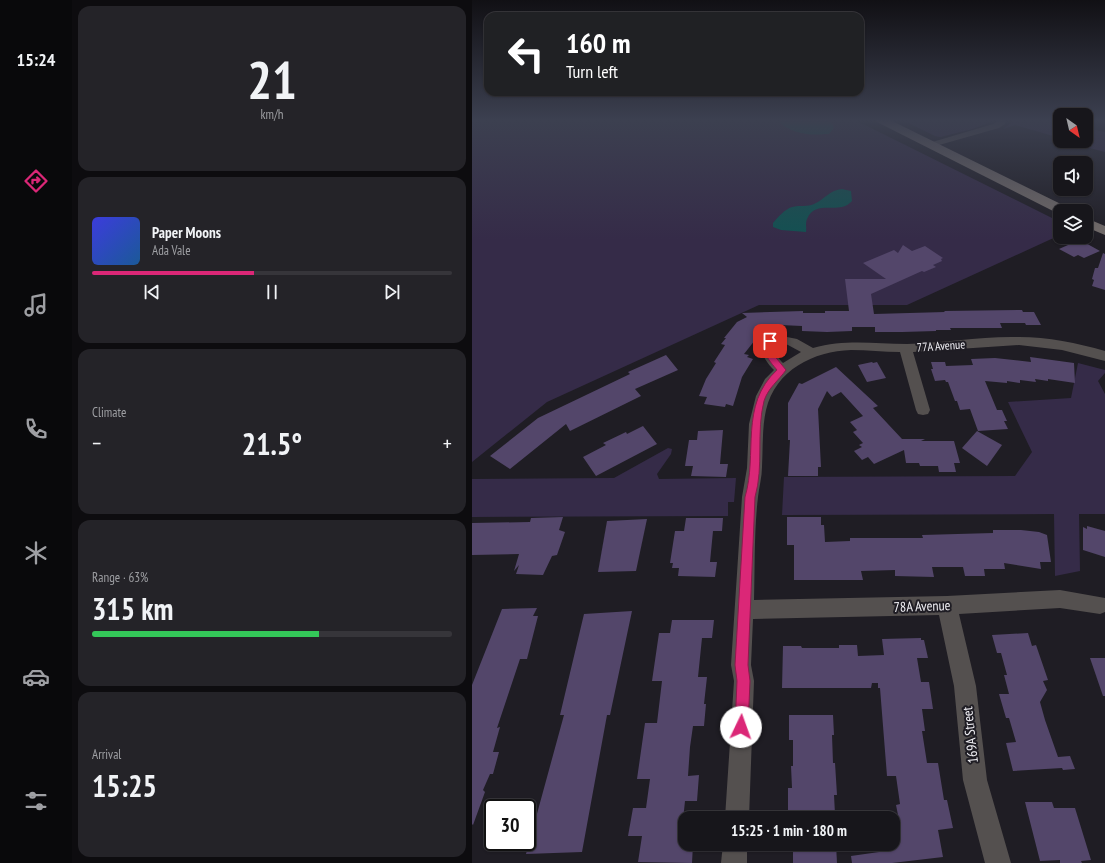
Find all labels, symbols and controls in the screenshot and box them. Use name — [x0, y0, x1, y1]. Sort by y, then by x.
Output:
text: 160 m — [566, 24, 630, 61]
icon: left — [500, 28, 552, 80]
text: 21 — [247, 46, 297, 113]
text: 15:24 — [17, 48, 55, 71]
text: Turn left — [566, 60, 618, 83]
text: km/h — [260, 106, 284, 123]
north arrow — [1053, 108, 1093, 148]
map controls — [1053, 108, 1093, 244]
button: sound — [1053, 156, 1093, 196]
icon: directions — [22, 167, 50, 195]
button: layers — [1053, 204, 1093, 244]
text: Paper Moons — [152, 223, 221, 242]
text: Ada Vale — [152, 242, 191, 259]
icon: previous — [141, 281, 163, 303]
icon: pause — [261, 281, 283, 303]
icon: next — [381, 281, 403, 303]
icon: music — [22, 291, 50, 319]
pin — [753, 324, 787, 358]
icon: arrive — [759, 330, 781, 352]
street label: 77A Avenue — [916, 336, 966, 355]
text: Climate — [92, 404, 126, 421]
icon: phone — [22, 415, 50, 443]
text: 21.5° — [242, 424, 302, 463]
text: − — [92, 429, 101, 457]
text: + — [443, 429, 452, 457]
icon: climate — [22, 539, 50, 567]
text: Range · 63% — [92, 569, 148, 586]
text: 315 km — [92, 589, 173, 628]
street label: 78A Avenue — [893, 596, 951, 616]
icon: car — [22, 663, 50, 691]
position arrow — [720, 706, 762, 748]
street label: 169A Street — [958, 706, 982, 764]
text: Arrival — [92, 746, 121, 763]
text: 15:25 — [92, 766, 157, 805]
icon: filters — [22, 787, 50, 815]
speed limit sign: 30 — [484, 799, 536, 851]
text: 15:25 · 1 min · 180 m — [731, 821, 847, 840]

